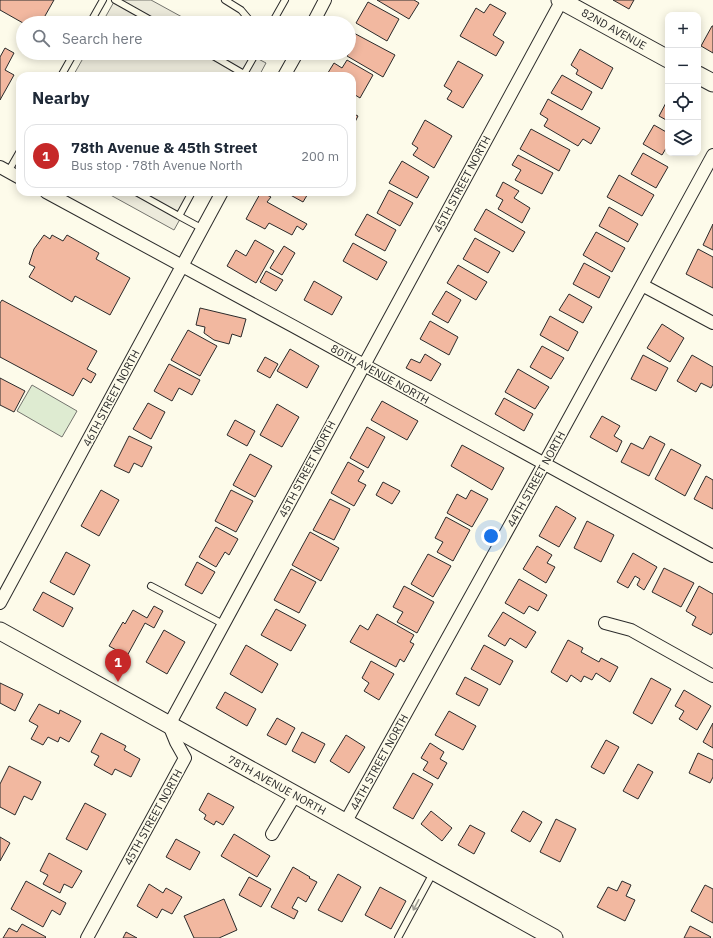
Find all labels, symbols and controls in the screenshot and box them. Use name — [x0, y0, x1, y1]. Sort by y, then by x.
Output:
street label: 82ND AVENUE — [579, 5, 649, 53]
map controls — [665, 12, 701, 156]
button: + — [665, 12, 701, 48]
search box — [16, 16, 356, 60]
icon: search — [30, 27, 52, 49]
text: Search here — [62, 29, 142, 48]
button: − — [665, 48, 701, 84]
button: locate — [665, 84, 701, 120]
text: Nearby — [32, 87, 90, 109]
button: layers — [665, 120, 701, 156]
street label: 45TH STREET NORTH — [431, 133, 493, 235]
text: 78th Avenue & 45th Street — [71, 138, 257, 157]
text: 1 — [42, 148, 50, 165]
text: 200 m — [301, 148, 339, 165]
text: Bus stop · 78th Avenue North — [71, 157, 243, 174]
street label: 80TH AVENUE NORTH — [328, 341, 432, 407]
street label: 46TH STREET NORTH — [80, 347, 142, 449]
street label: 45TH STREET NORTH — [276, 418, 338, 520]
street label: 44TH STREET NORTH — [504, 429, 568, 529]
your location — [481, 526, 501, 546]
pin: 1 — [105, 649, 131, 682]
street label: 44TH STREET NORTH — [347, 712, 411, 812]
street label: 78TH AVENUE NORTH — [225, 752, 329, 818]
street label: 45TH STREET NORTH — [121, 767, 185, 867]
one-way arrow — [412, 899, 419, 911]

